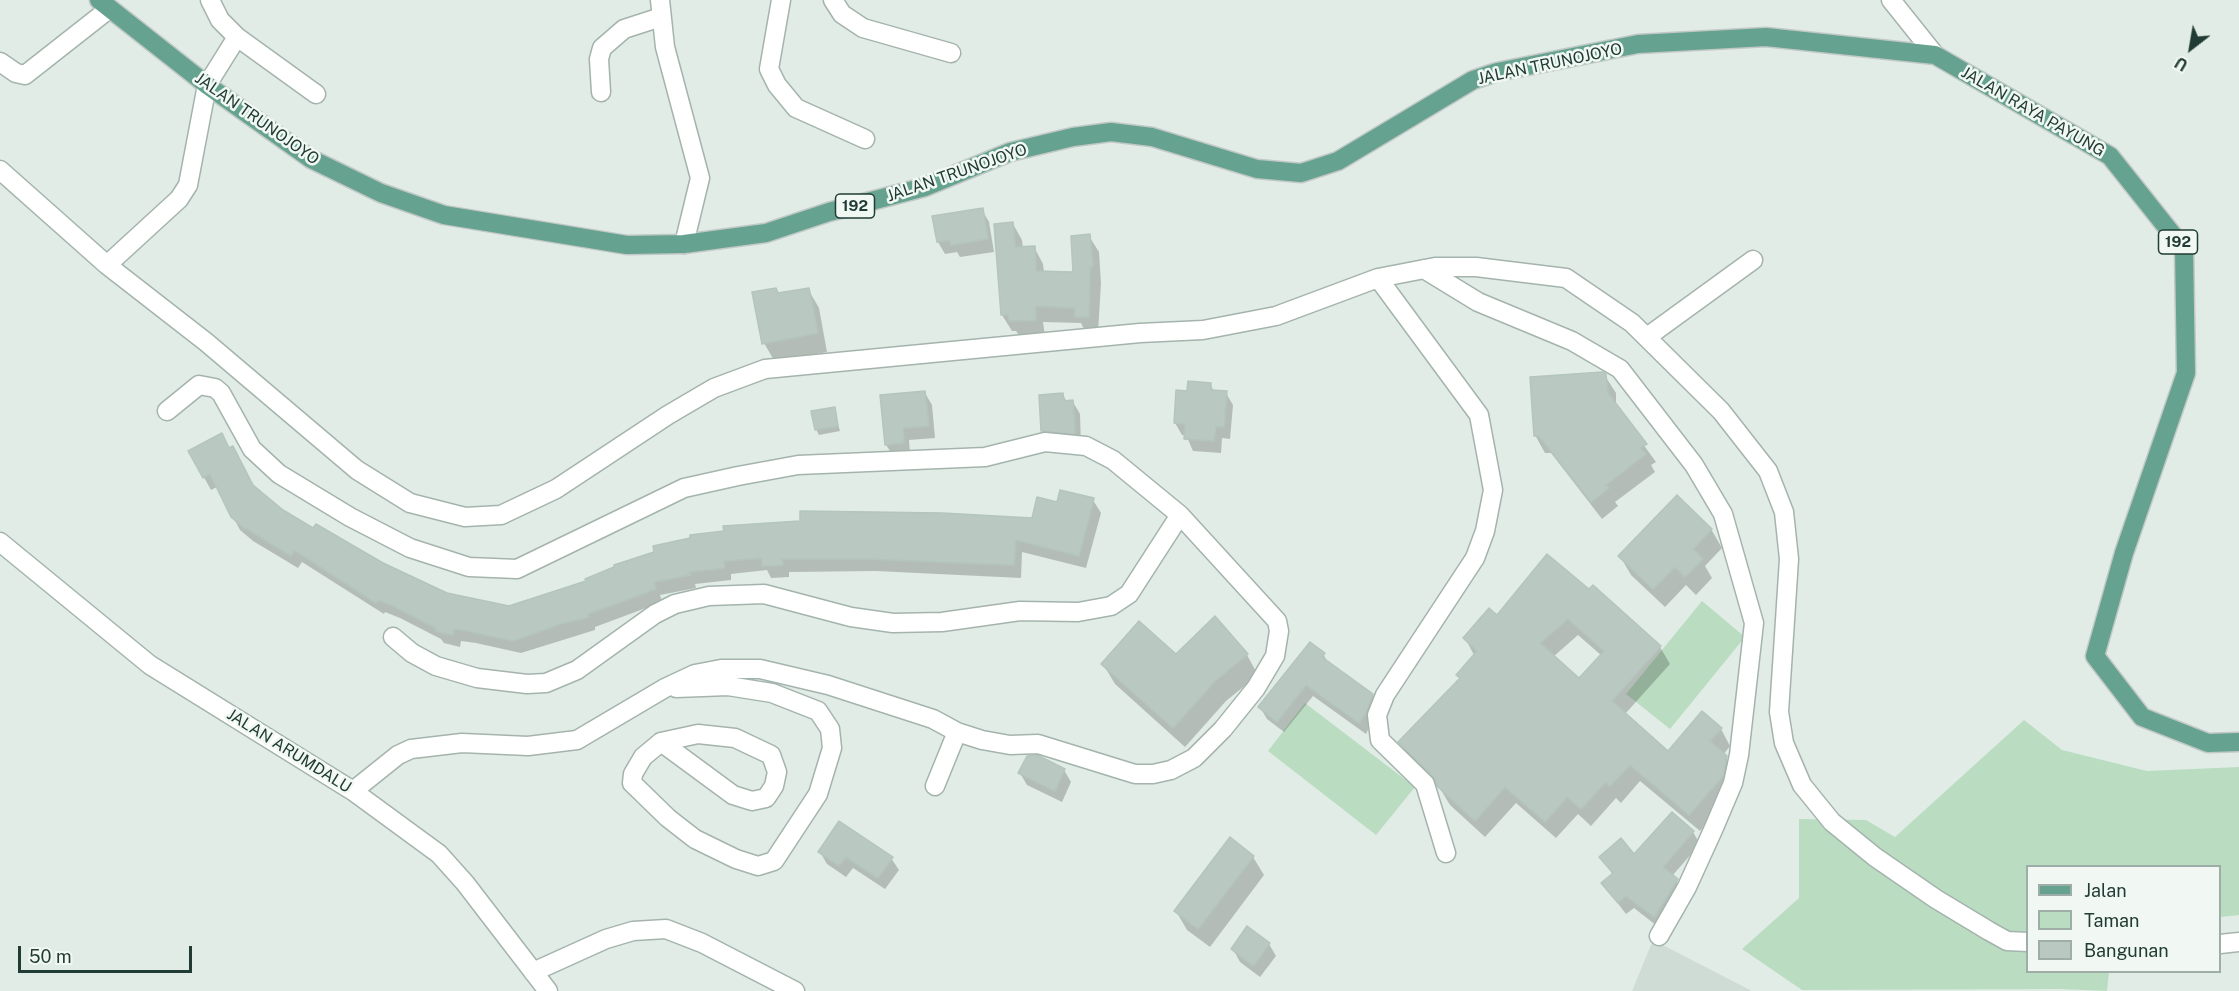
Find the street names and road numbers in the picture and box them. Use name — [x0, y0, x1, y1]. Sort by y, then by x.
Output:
street label: JALAN TRUNOJOYO — [1476, 39, 1624, 89]
street label: JALAN RAYA PAYUNG — [1958, 63, 2108, 161]
street label: JALAN TRUNOJOYO — [191, 69, 323, 169]
street label: JALAN TRUNOJOYO — [884, 140, 1030, 206]
road number: 192 — [836, 194, 874, 218]
road number: 192 — [2158, 230, 2198, 254]
street label: JALAN ARUMDALU — [223, 705, 355, 797]

